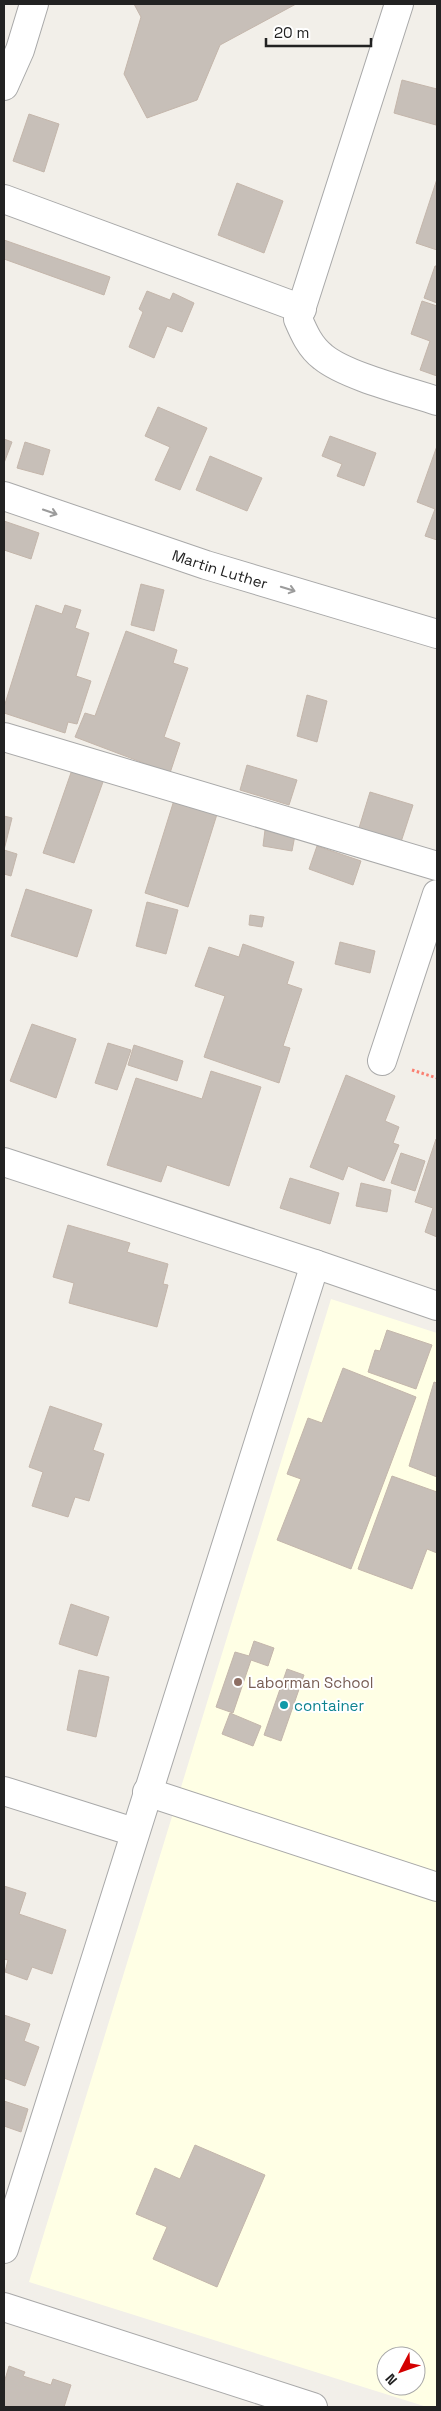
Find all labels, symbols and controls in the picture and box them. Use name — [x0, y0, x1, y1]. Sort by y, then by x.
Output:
scale bar — [266, 15, 371, 47]
text: 20 m — [274, 23, 309, 42]
one-way arrow — [42, 507, 58, 517]
street label: Martin Luther — [170, 545, 270, 593]
one-way arrow — [279, 585, 295, 595]
place label: Laborman School — [248, 1673, 374, 1692]
marker: Laborman School — [232, 1676, 244, 1688]
place label: container — [294, 1696, 364, 1715]
marker: container — [278, 1699, 290, 1711]
north arrow — [376, 2346, 426, 2396]
text: N — [381, 2370, 401, 2389]

